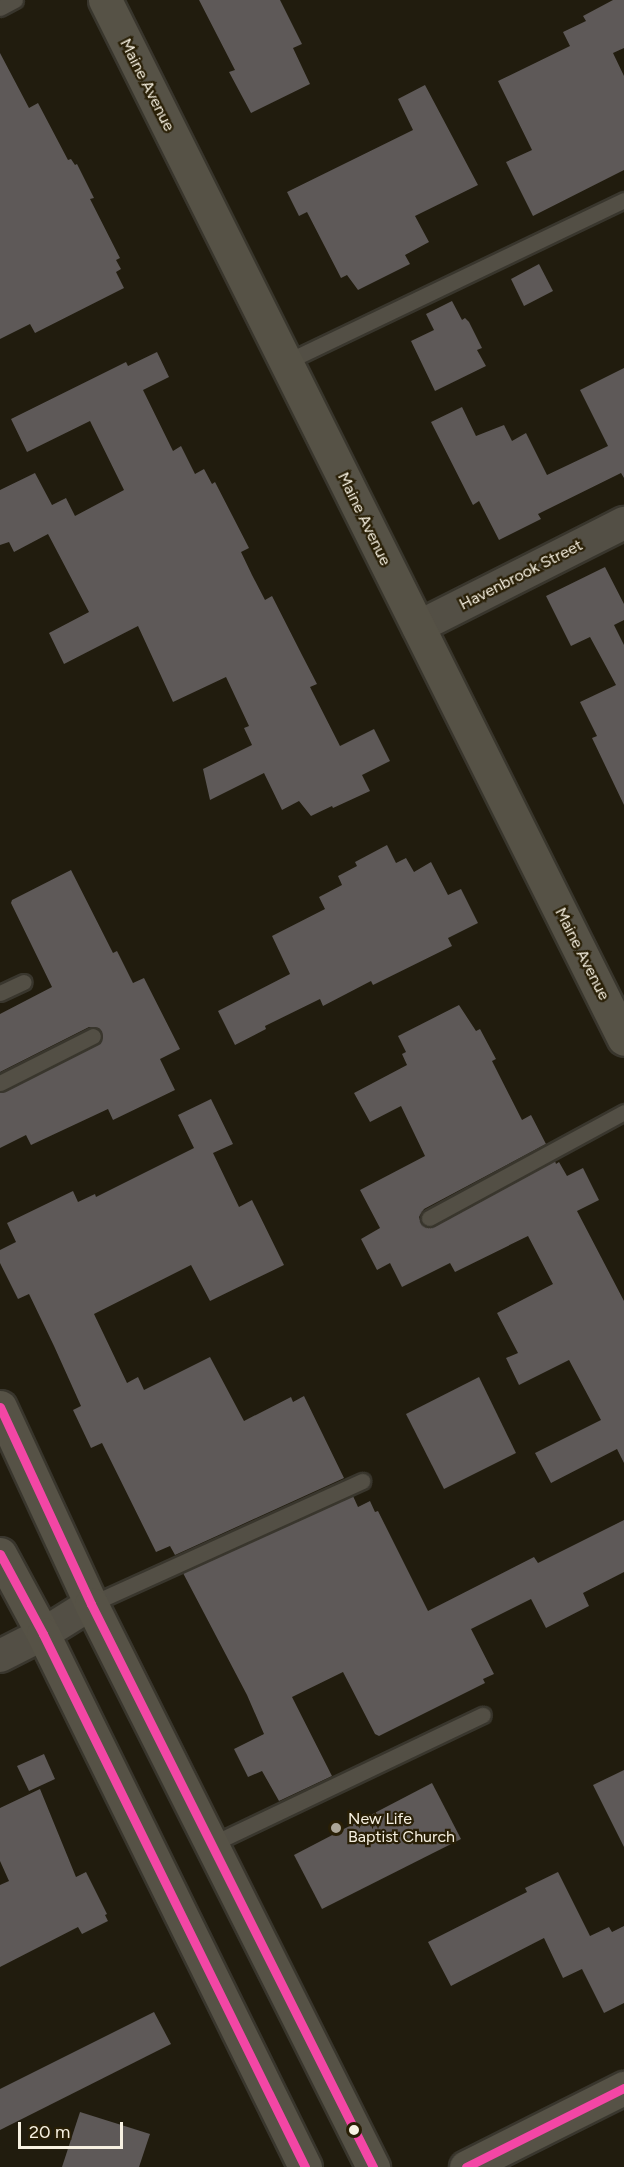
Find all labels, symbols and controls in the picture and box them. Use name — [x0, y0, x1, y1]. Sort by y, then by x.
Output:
street label: Maine Avenue — [115, 36, 179, 134]
street label: Maine Avenue — [333, 469, 395, 569]
street label: Havenbrook Street — [456, 536, 586, 614]
street label: Maine Avenue — [550, 905, 614, 1003]
place label: New Life Baptist Church — [348, 1809, 455, 1847]
marker: New Life Baptist Church — [329, 1821, 343, 1835]
scale bar — [21, 2110, 126, 2148]
text: 20 m — [29, 2121, 70, 2143]
unlabelled marker — [348, 2124, 360, 2136]

